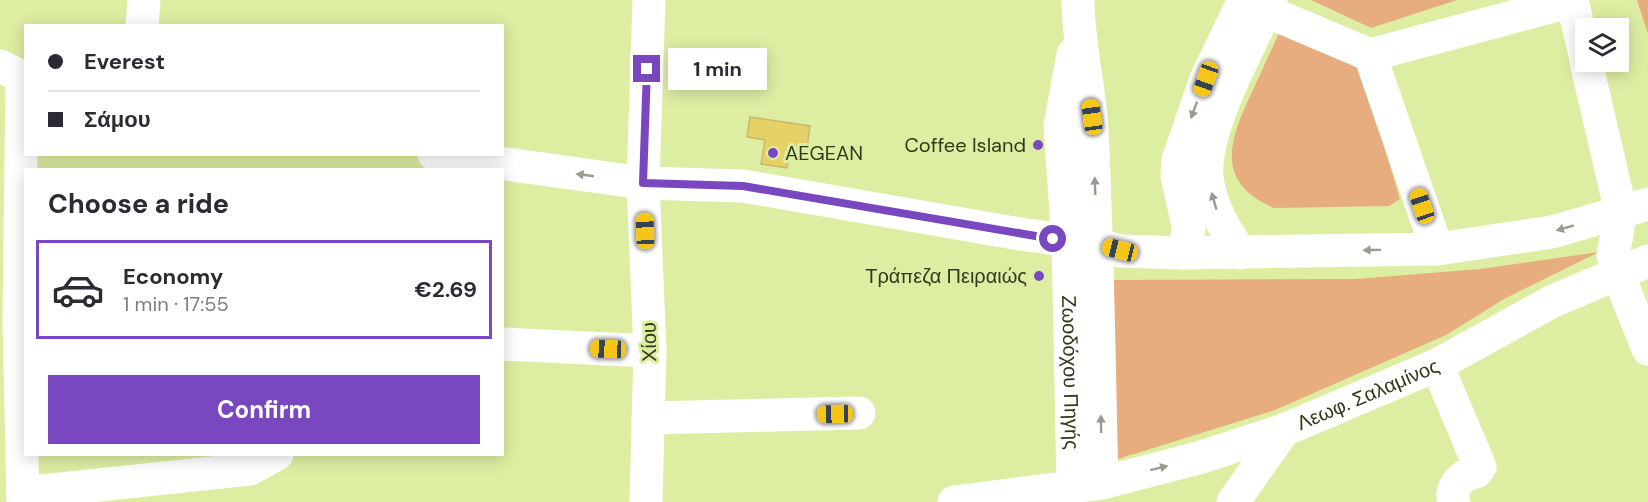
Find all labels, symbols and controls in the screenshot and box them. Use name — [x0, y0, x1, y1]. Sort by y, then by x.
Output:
map controls — [1575, 18, 1629, 72]
button: layers — [1575, 18, 1629, 72]
text: Everest — [84, 47, 165, 76]
callout: 1 min — [668, 48, 767, 90]
route end — [633, 55, 660, 82]
text: 1 min — [693, 56, 742, 82]
car — [1191, 59, 1221, 99]
car — [1081, 98, 1103, 136]
one-way arrow — [1189, 102, 1199, 120]
text: Σάμου — [84, 105, 150, 134]
place label: Coffee Island — [904, 132, 1026, 158]
marker: Coffee Island — [1031, 138, 1045, 152]
place label: AEGEAN — [785, 140, 863, 166]
marker: AEGEAN — [766, 146, 780, 160]
one-way arrow — [576, 170, 595, 180]
one-way arrow — [1090, 176, 1100, 195]
text: Choose a ride — [48, 186, 229, 221]
car — [1408, 186, 1436, 226]
one-way arrow — [1208, 192, 1218, 210]
car — [635, 213, 655, 249]
one-way arrow — [1556, 224, 1574, 233]
route start — [1039, 225, 1066, 252]
car — [1100, 237, 1140, 263]
one-way arrow — [1363, 245, 1382, 255]
text: Economy — [123, 262, 223, 291]
icon: car — [51, 263, 105, 317]
place label: Τράπεζα Πειραιώς — [865, 263, 1027, 289]
marker: Τράπεζα Πειραιώς — [1032, 269, 1046, 283]
text: €2.69 — [415, 275, 477, 304]
text: 1 min · 17:55 — [123, 291, 229, 317]
street label: Ζωοδόχου Πηγής — [1056, 295, 1085, 450]
street label: Χίου — [636, 322, 662, 362]
car — [590, 339, 626, 359]
street label: Λεωφ. Σαλαμίνος — [1293, 353, 1443, 436]
button: Confirm — [48, 375, 480, 444]
car — [817, 405, 853, 423]
one-way arrow — [1096, 415, 1105, 434]
one-way arrow — [1149, 463, 1168, 473]

